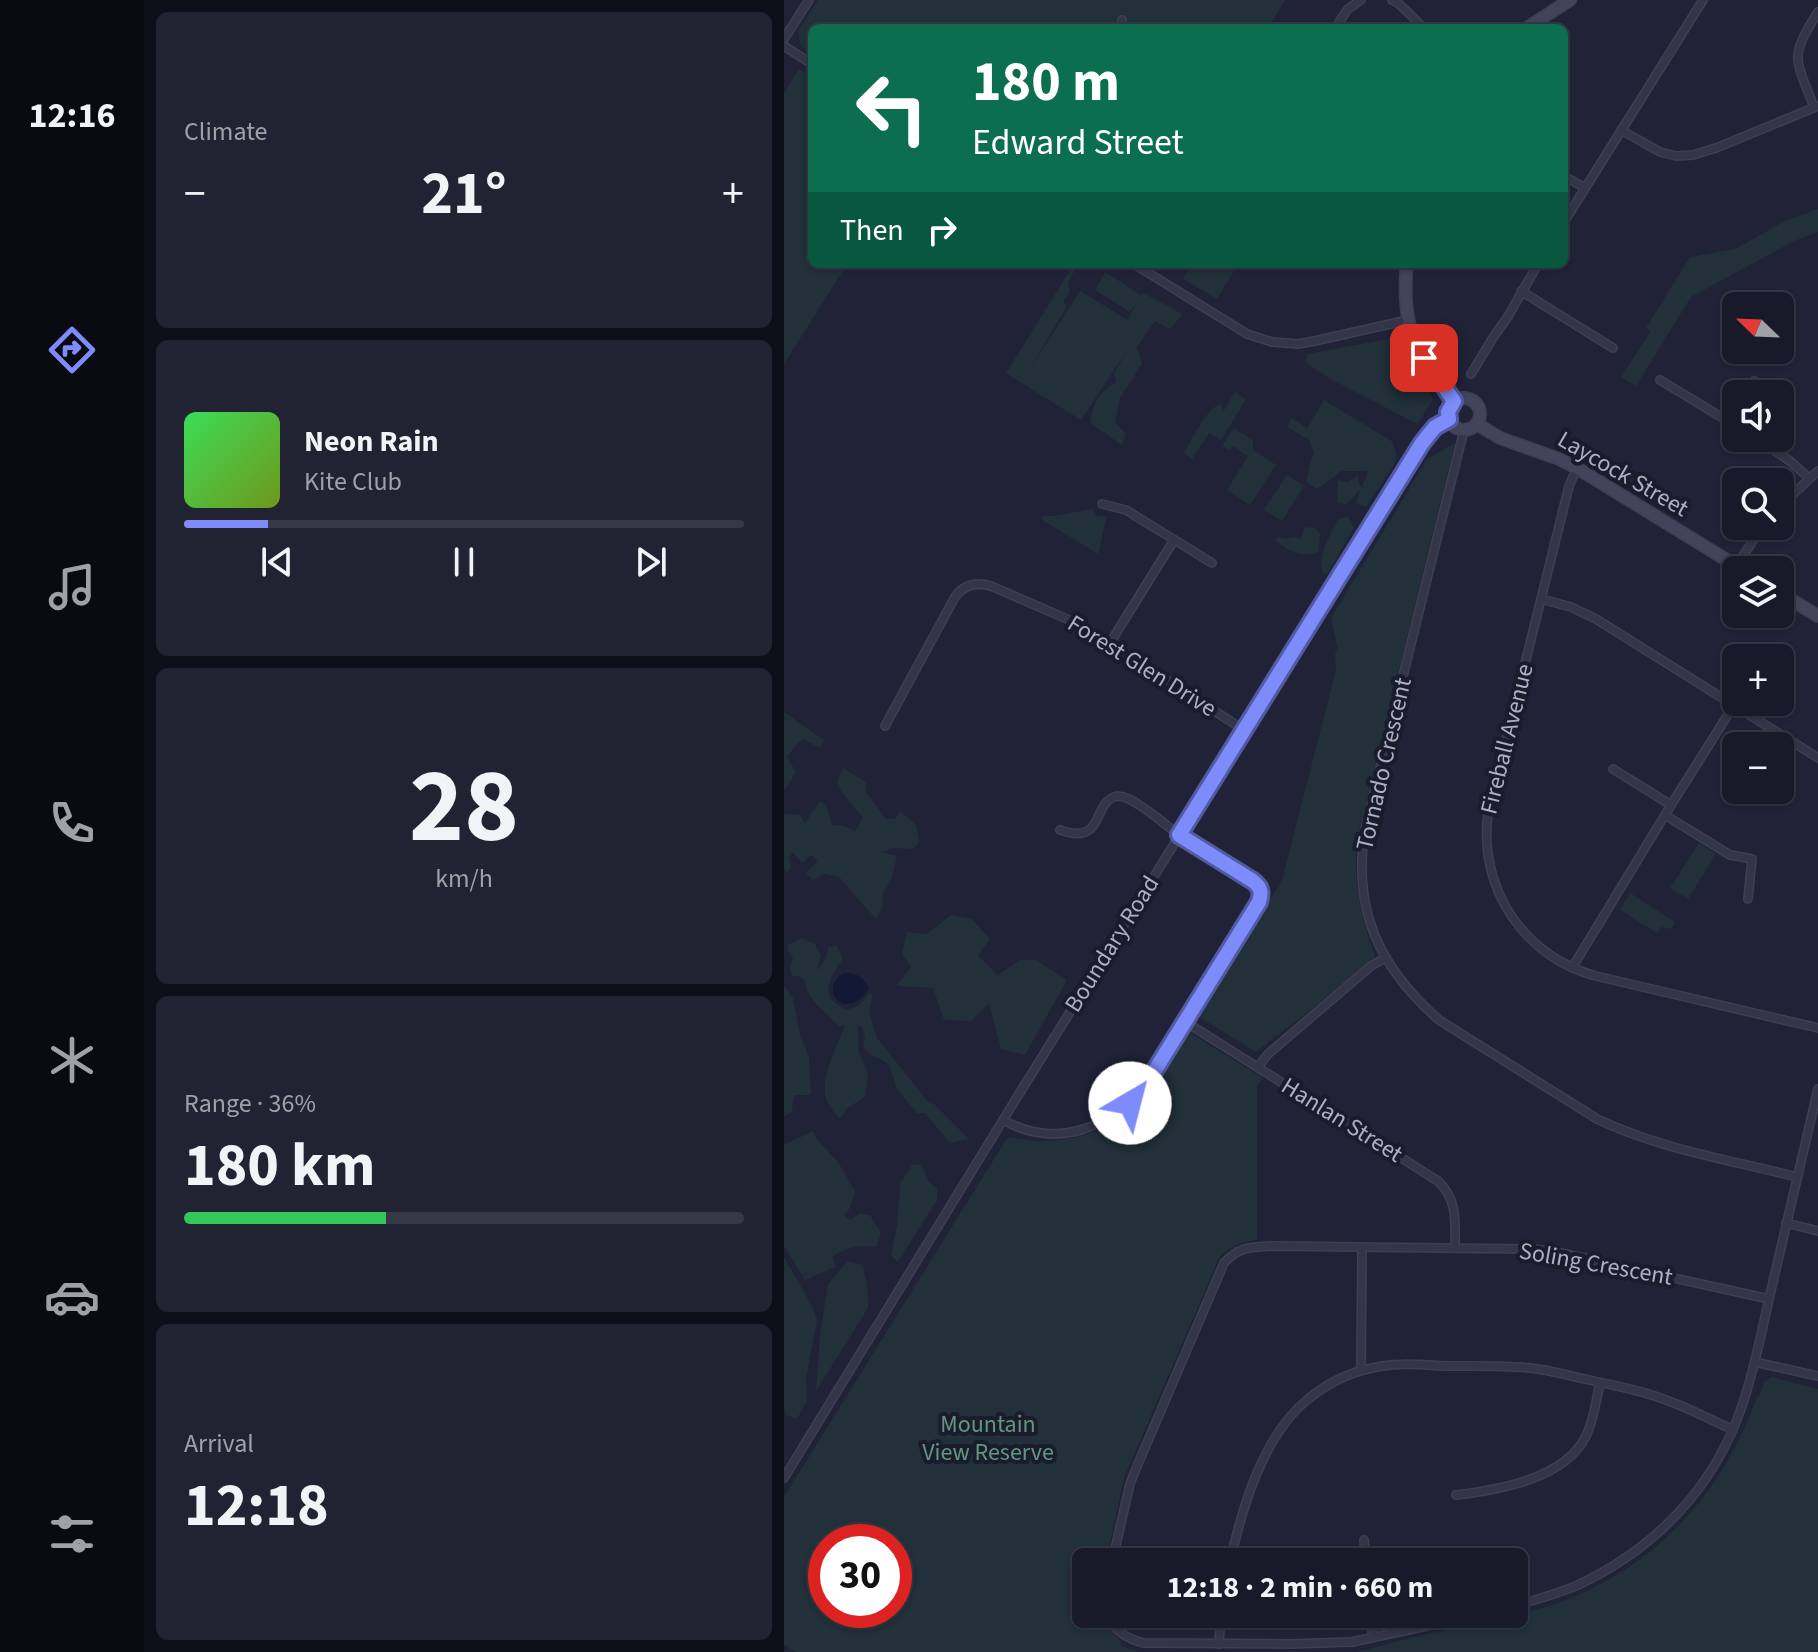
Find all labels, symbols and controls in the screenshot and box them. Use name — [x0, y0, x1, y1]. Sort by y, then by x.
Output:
text: 180 m — [972, 43, 1120, 122]
icon: left — [840, 56, 944, 160]
text: 12:16 — [29, 90, 115, 141]
text: Climate — [184, 113, 268, 150]
text: Edward Street — [972, 117, 1184, 168]
text: 21° — [421, 152, 507, 237]
text: − — [184, 163, 206, 226]
text: + — [722, 163, 744, 226]
icon: right — [920, 208, 964, 252]
text: Then — [840, 209, 904, 252]
north arrow — [1722, 292, 1794, 364]
map controls — [1722, 292, 1794, 804]
icon: directions — [44, 322, 100, 378]
pin — [1390, 324, 1458, 392]
icon: arrive — [1402, 336, 1446, 380]
button: sound — [1722, 380, 1794, 452]
text: Neon Rain — [304, 420, 439, 463]
street label: Laycock Street — [1551, 422, 1695, 526]
text: Kite Club — [304, 463, 402, 500]
button: search — [1722, 468, 1794, 540]
icon: previous — [255, 540, 299, 584]
icon: pause — [442, 540, 486, 584]
icon: next — [629, 540, 673, 584]
button: layers — [1722, 556, 1794, 628]
icon: music — [44, 559, 100, 615]
street label: Forest Glen Drive — [1061, 606, 1223, 726]
button: + — [1722, 644, 1794, 716]
street label: Fireball Avenue — [1471, 660, 1543, 818]
street label: Tornado Crescent — [1347, 674, 1421, 854]
button: − — [1722, 732, 1794, 804]
text: 28 — [409, 734, 519, 882]
icon: phone — [44, 795, 100, 851]
text: km/h — [435, 860, 493, 897]
street label: Boundary Road — [1056, 869, 1168, 1019]
icon: climate — [44, 1032, 100, 1088]
position arrow — [1088, 1061, 1172, 1145]
street label: Hanlan Street — [1275, 1069, 1409, 1171]
text: Range · 36% — [184, 1085, 316, 1122]
text: 180 km — [184, 1124, 375, 1209]
street label: Soling Crescent — [1517, 1233, 1675, 1295]
icon: car — [44, 1269, 100, 1325]
park label: Mountain View Reserve — [922, 1407, 1054, 1470]
text: Arrival — [184, 1425, 254, 1462]
text: 12:18 — [184, 1464, 329, 1549]
icon: filters — [44, 1506, 100, 1562]
speed limit sign: 30 — [808, 1524, 912, 1628]
text: 12:18 · 2 min · 660 m — [1167, 1566, 1433, 1609]

